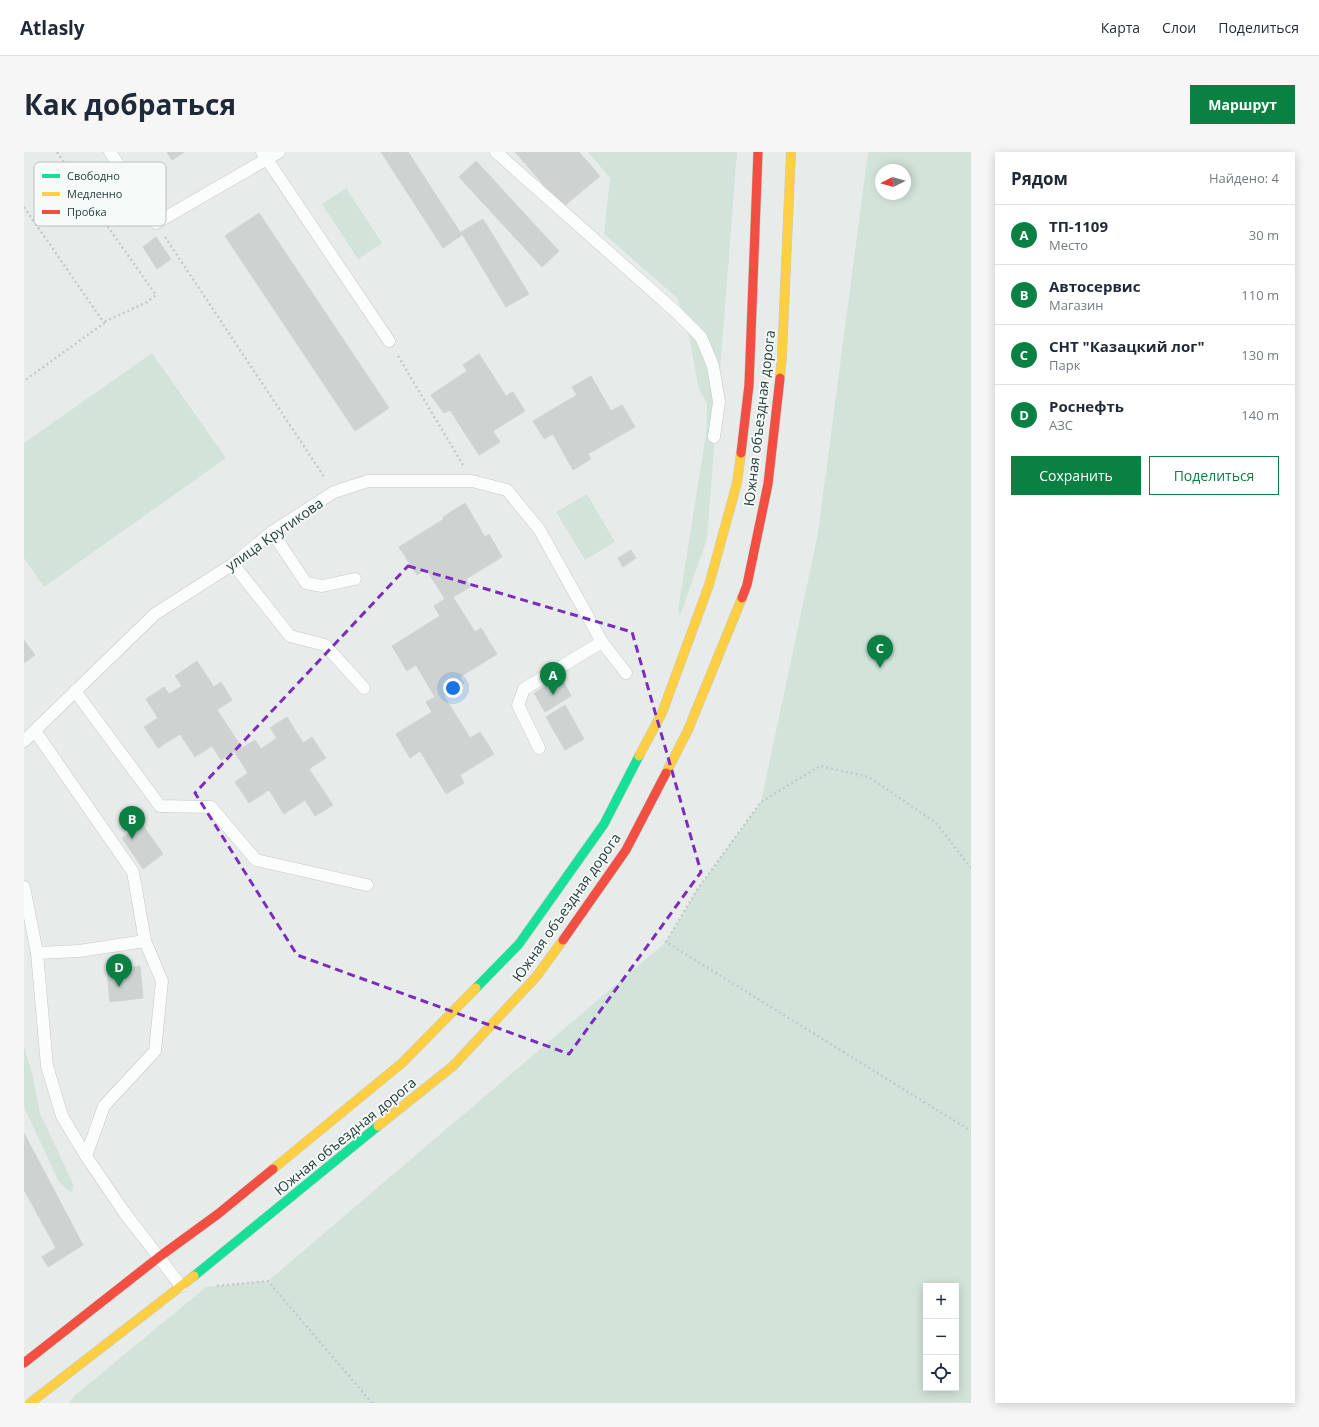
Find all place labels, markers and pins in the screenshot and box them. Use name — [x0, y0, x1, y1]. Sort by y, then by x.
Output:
pin: C — [867, 635, 893, 668]
pin: A — [540, 662, 566, 695]
pin: B — [119, 806, 145, 839]
pin: D — [106, 954, 132, 987]

